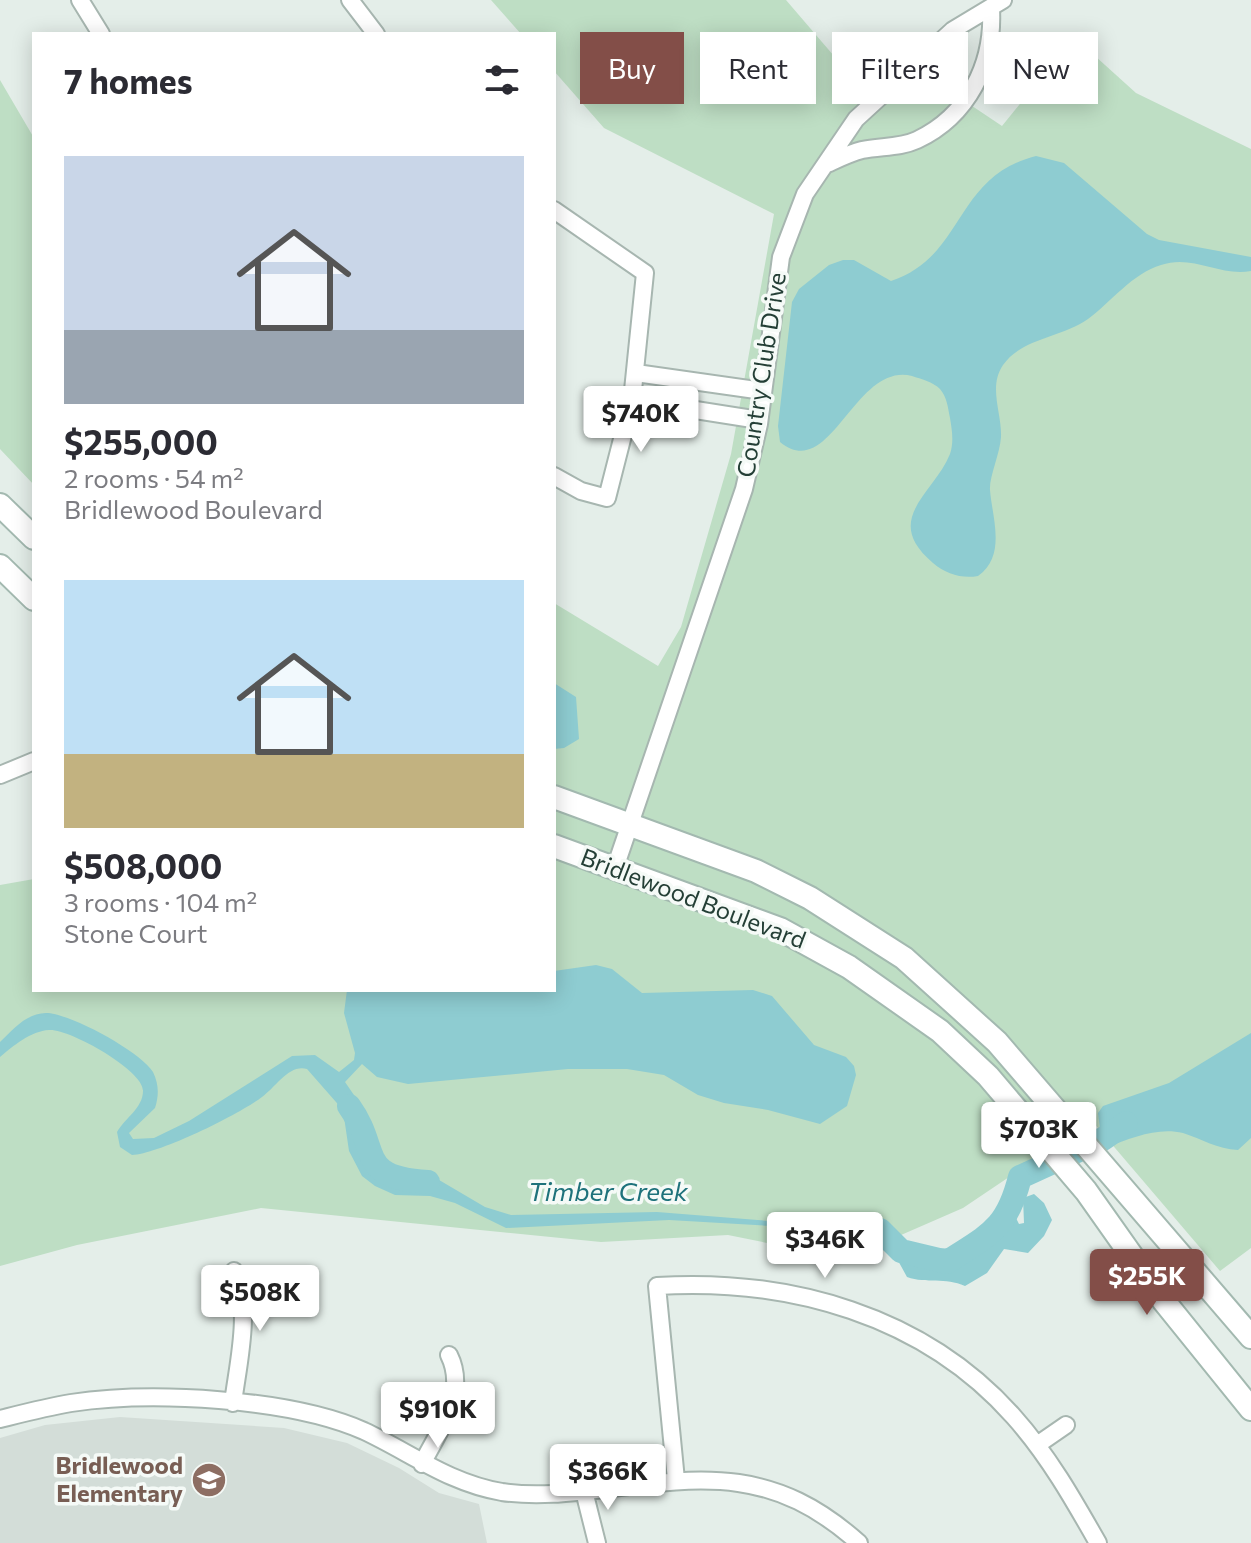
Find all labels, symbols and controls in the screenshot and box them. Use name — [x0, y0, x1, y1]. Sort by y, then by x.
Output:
chip: Buy — [580, 32, 684, 104]
chip: Rent — [700, 32, 816, 104]
chip: Filters — [832, 32, 968, 104]
chip: New — [984, 32, 1098, 104]
icon: filters — [480, 58, 524, 102]
text: 7 homes — [64, 59, 193, 101]
icon: home — [222, 208, 366, 352]
street label: Country Club Drive — [730, 270, 791, 479]
pin: $740K — [585, 386, 697, 454]
text: $740K — [601, 396, 681, 427]
text: $255,000 — [64, 420, 218, 462]
text: 2 rooms · 54 m² — [64, 462, 244, 493]
text: Bridlewood Boulevard — [64, 493, 323, 524]
icon: home — [222, 632, 366, 776]
street label: Bridlewood Boulevard — [577, 841, 810, 954]
text: $508,000 — [64, 844, 222, 886]
text: 3 rooms · 104 m² — [64, 886, 257, 917]
text: Stone Court — [64, 917, 208, 948]
pin: $703K — [983, 1102, 1095, 1170]
text: $703K — [999, 1112, 1079, 1143]
water label: Timber Creek — [528, 1175, 689, 1206]
pin: $346K — [769, 1212, 881, 1280]
text: $346K — [785, 1222, 865, 1253]
pin: $255K — [1091, 1249, 1203, 1317]
text: $255K — [1108, 1259, 1186, 1290]
pin: $508K — [204, 1265, 316, 1333]
text: $508K — [219, 1275, 301, 1306]
pin: $910K — [382, 1382, 494, 1450]
text: $910K — [399, 1392, 477, 1423]
pin: $366K — [552, 1444, 664, 1512]
place label: Bridlewood Elementary — [56, 1450, 183, 1507]
text: $366K — [568, 1454, 648, 1485]
school or university icon: Bridlewood Elementary — [190, 1461, 228, 1499]

